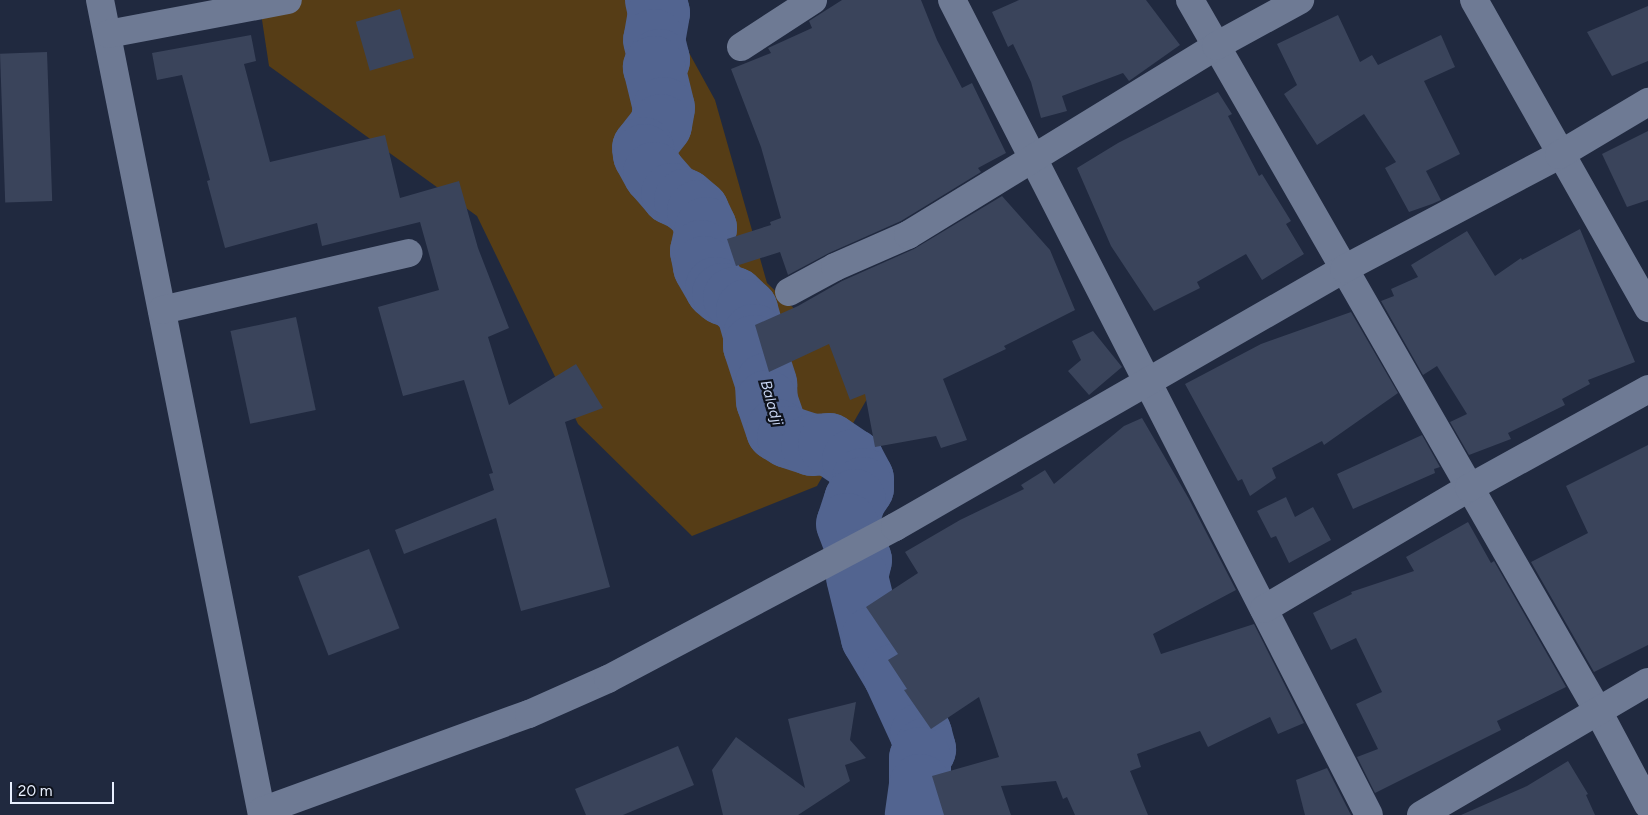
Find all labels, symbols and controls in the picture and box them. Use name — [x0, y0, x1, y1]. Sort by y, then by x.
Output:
water label: Baladji — [756, 378, 786, 428]
scale bar — [12, 772, 116, 804]
text: 20 m — [18, 782, 52, 800]

